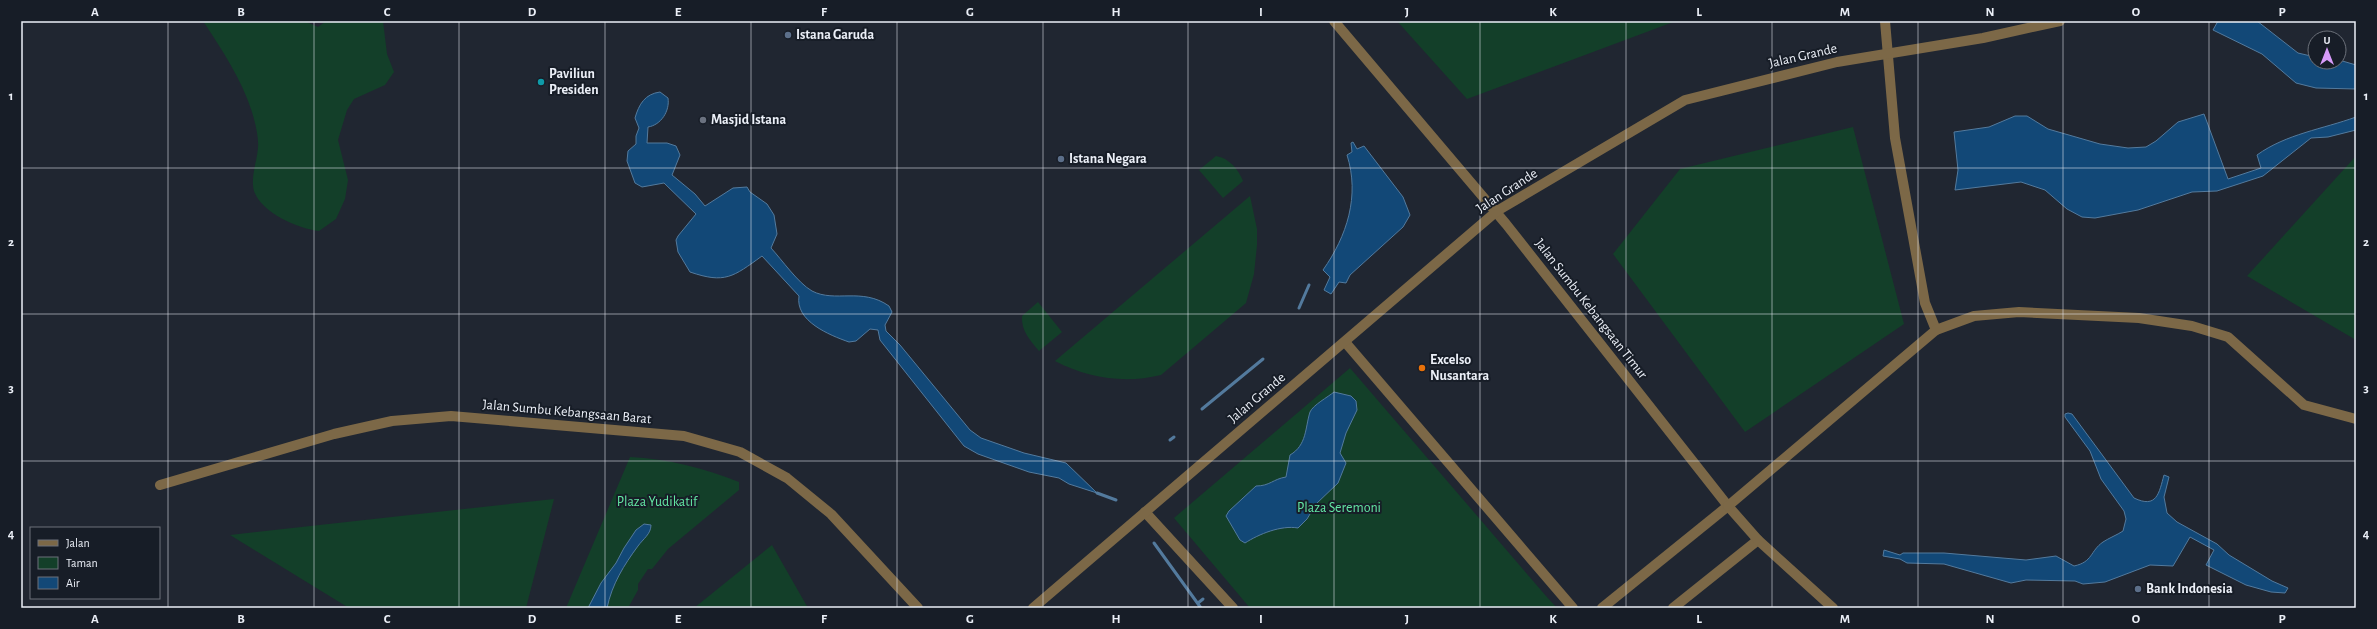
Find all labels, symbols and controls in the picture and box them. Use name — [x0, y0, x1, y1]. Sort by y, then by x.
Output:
text: A — [91, 6, 99, 19]
text: B — [237, 6, 245, 19]
text: C — [384, 6, 391, 19]
text: D — [528, 6, 537, 19]
text: E — [675, 6, 682, 19]
text: F — [821, 6, 828, 19]
text: G — [966, 6, 974, 19]
text: H — [1111, 6, 1121, 19]
text: I — [1259, 6, 1263, 19]
text: J — [1405, 6, 1409, 19]
text: K — [1549, 6, 1557, 19]
text: L — [1696, 6, 1702, 19]
text: M — [1840, 6, 1850, 19]
text: N — [1985, 6, 1995, 19]
text: O — [2132, 6, 2141, 19]
text: P — [2278, 6, 2286, 19]
place label: Istana Garuda — [796, 28, 874, 42]
marker: Istana Garuda — [783, 30, 793, 40]
north arrow — [2307, 30, 2347, 70]
text: U — [2323, 35, 2331, 46]
street label: Jalan Grande — [1768, 41, 1838, 71]
place label: Paviliun Presiden — [549, 67, 599, 97]
marker: Paviliun Presiden — [536, 77, 546, 87]
text: 1 — [9, 90, 13, 103]
text: 1 — [2364, 90, 2368, 103]
place label: Masjid Istana — [711, 113, 786, 127]
marker: Masjid Istana — [698, 115, 708, 125]
place label: Istana Negara — [1069, 152, 1147, 166]
marker: Istana Negara — [1056, 154, 1066, 164]
street label: Jalan Grande — [1474, 166, 1540, 216]
text: 2 — [8, 236, 14, 249]
street label: Jalan Sumbu Kebangsaan Timur — [1532, 236, 1650, 382]
text: 2 — [2363, 236, 2369, 249]
place label: Excelso Nusantara — [1430, 353, 1489, 383]
marker: Excelso Nusantara — [1417, 363, 1427, 373]
street label: Jalan Grande — [1226, 370, 1288, 426]
text: 3 — [8, 382, 14, 395]
text: 3 — [2363, 382, 2369, 395]
street label: Jalan Sumbu Kebangsaan Barat — [482, 398, 652, 426]
park label: Plaza Yudikatif — [617, 495, 698, 509]
park label: Plaza Seremoni — [1297, 501, 1381, 515]
legend — [30, 527, 160, 599]
text: 4 — [8, 528, 15, 541]
text: 4 — [2363, 528, 2370, 541]
text: Jalan — [66, 537, 90, 549]
text: Taman — [66, 557, 98, 569]
text: Air — [66, 577, 80, 589]
place label: Bank Indonesia — [2146, 582, 2233, 596]
marker: Bank Indonesia — [2133, 584, 2143, 594]
text: A — [91, 613, 99, 626]
text: B — [237, 613, 245, 626]
text: C — [384, 613, 391, 626]
text: D — [528, 613, 537, 626]
text: E — [675, 613, 682, 626]
text: F — [821, 613, 828, 626]
text: G — [966, 613, 974, 626]
text: H — [1111, 613, 1121, 626]
text: I — [1259, 613, 1263, 626]
text: J — [1405, 613, 1409, 626]
text: K — [1549, 613, 1557, 626]
text: L — [1696, 613, 1702, 626]
text: M — [1840, 613, 1850, 626]
text: N — [1985, 613, 1995, 626]
text: O — [2132, 613, 2141, 626]
text: P — [2278, 613, 2286, 626]

